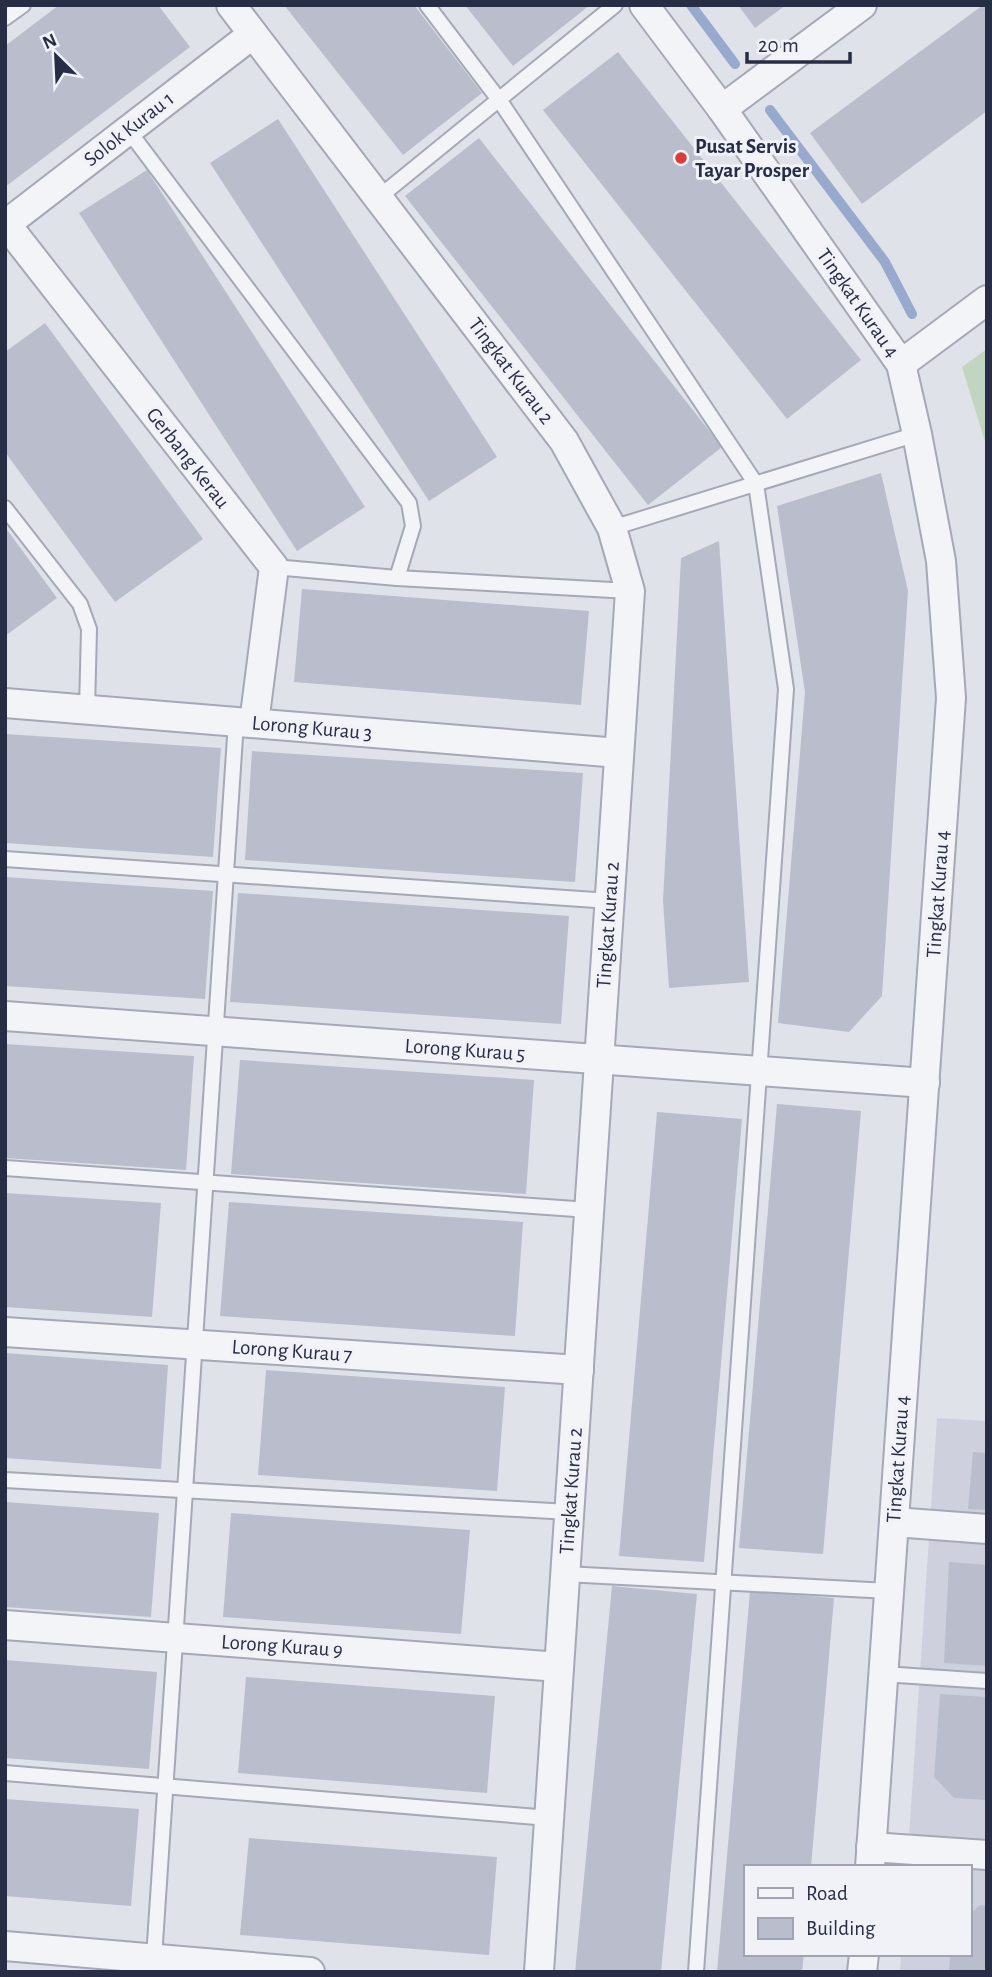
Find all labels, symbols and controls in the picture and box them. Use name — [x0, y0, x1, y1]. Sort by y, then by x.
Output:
north arrow — [21, 21, 91, 91]
scale bar — [747, 21, 850, 65]
text: N — [40, 30, 60, 53]
text: 20 m — [758, 35, 799, 56]
street label: Solok Kurau 1 — [80, 88, 178, 170]
place label: Pusat Servis Tayar Prosper — [695, 136, 810, 181]
marker: Pusat Servis Tayar Prosper — [673, 150, 689, 166]
street label: Tingkat Kurau 4 — [813, 245, 903, 361]
street label: Tingkat Kurau 2 — [464, 314, 558, 428]
street label: Gerbang Kerau — [142, 404, 234, 512]
street label: Lorong Kurau 3 — [251, 712, 373, 744]
street label: Tingkat Kurau 4 — [923, 830, 953, 958]
street label: Tingkat Kurau 2 — [593, 861, 623, 989]
street label: Lorong Kurau 5 — [404, 1035, 526, 1065]
street label: Lorong Kurau 7 — [231, 1336, 353, 1366]
street label: Tingkat Kurau 4 — [883, 1395, 913, 1523]
street label: Tingkat Kurau 2 — [556, 1427, 586, 1555]
street label: Lorong Kurau 9 — [220, 1631, 344, 1661]
legend — [744, 1865, 971, 1956]
text: Road — [806, 1883, 848, 1904]
text: Building — [806, 1918, 876, 1939]

